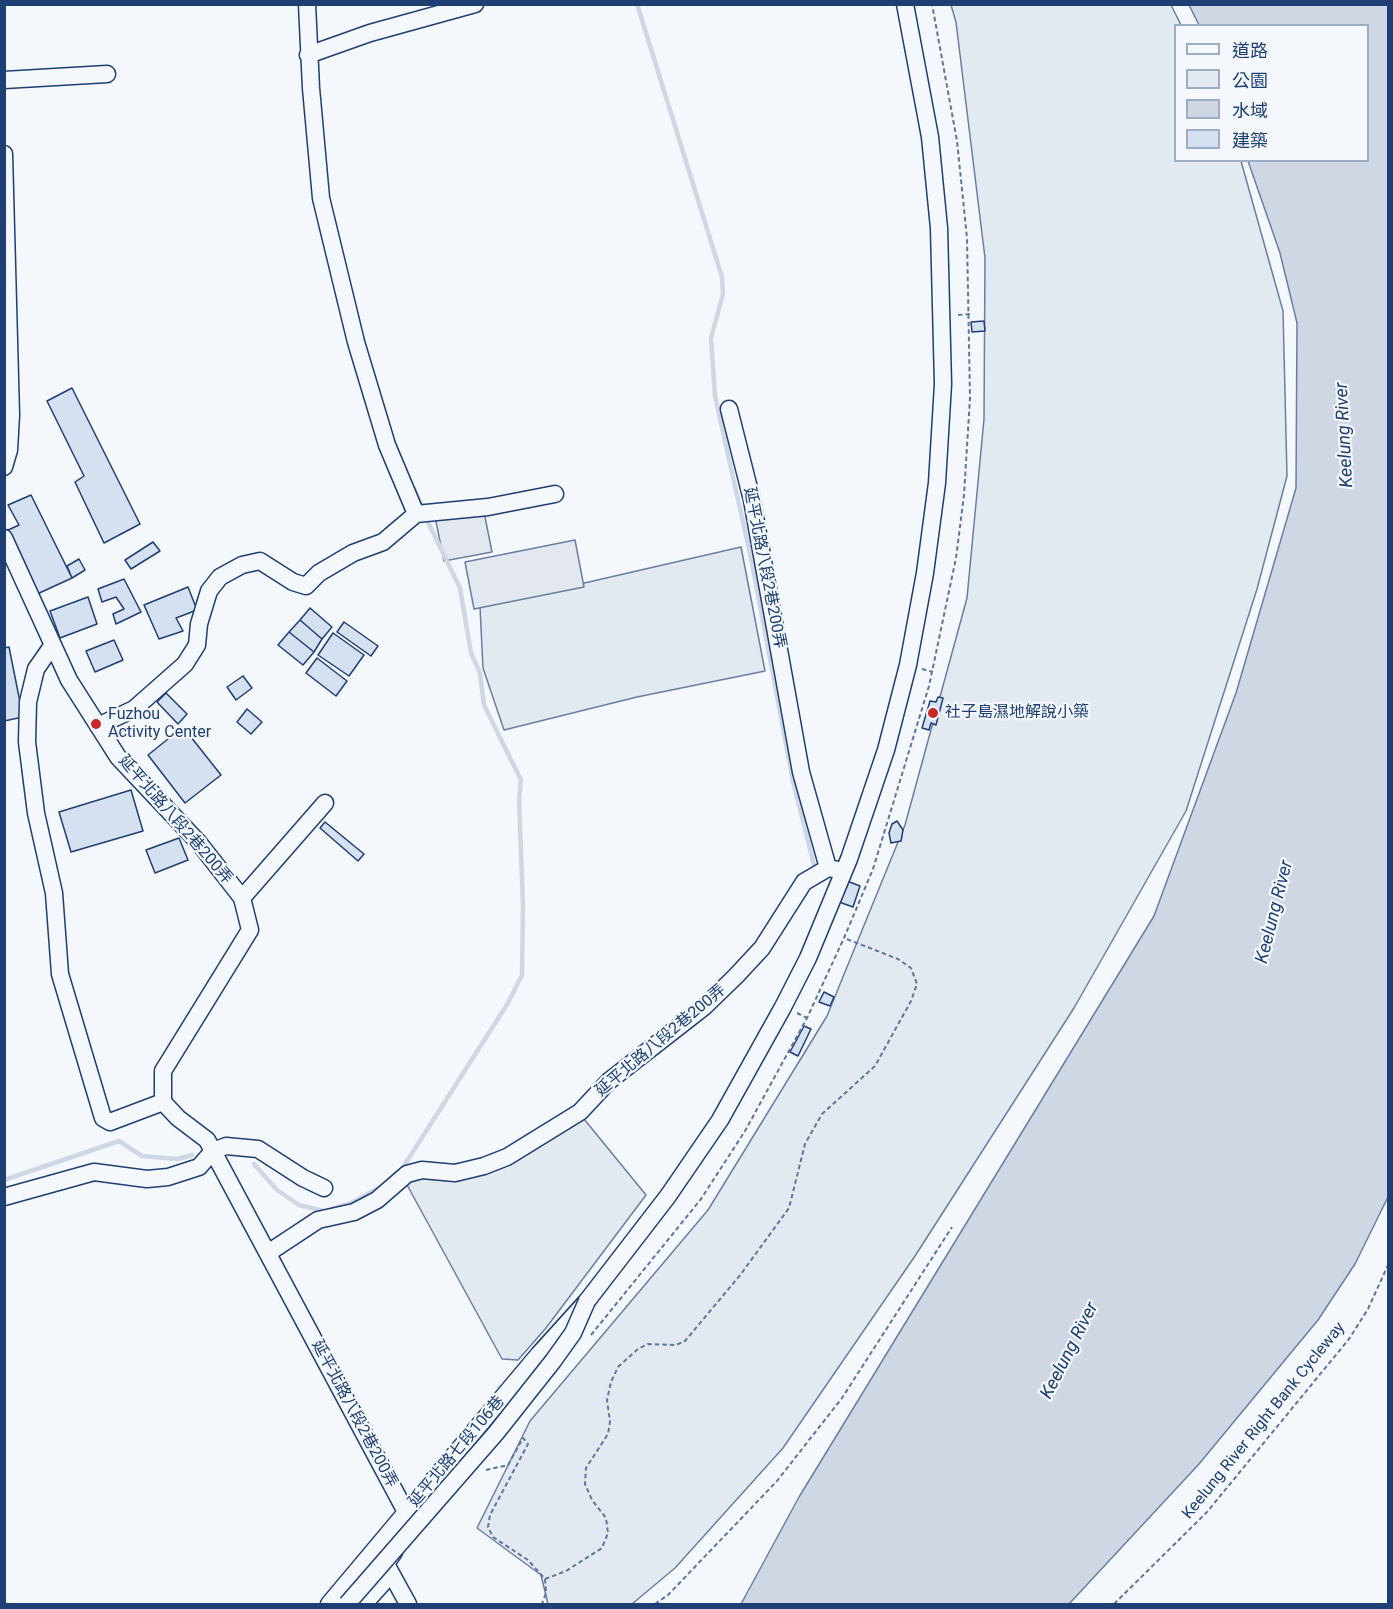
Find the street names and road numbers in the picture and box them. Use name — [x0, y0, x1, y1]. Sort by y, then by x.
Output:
street label: 延平北路八段2巷200弄 — [739, 486, 789, 650]
street label: 延平北路八段2巷200弄 — [114, 752, 236, 888]
street label: 延平北路八段2巷200弄 — [592, 981, 730, 1101]
street label: Keelung River Right Bank Cycleway — [1179, 1319, 1349, 1523]
street label: 延平北路八段2巷200弄 — [307, 1337, 401, 1491]
street label: 延平北路七段106巷 — [405, 1393, 509, 1511]

